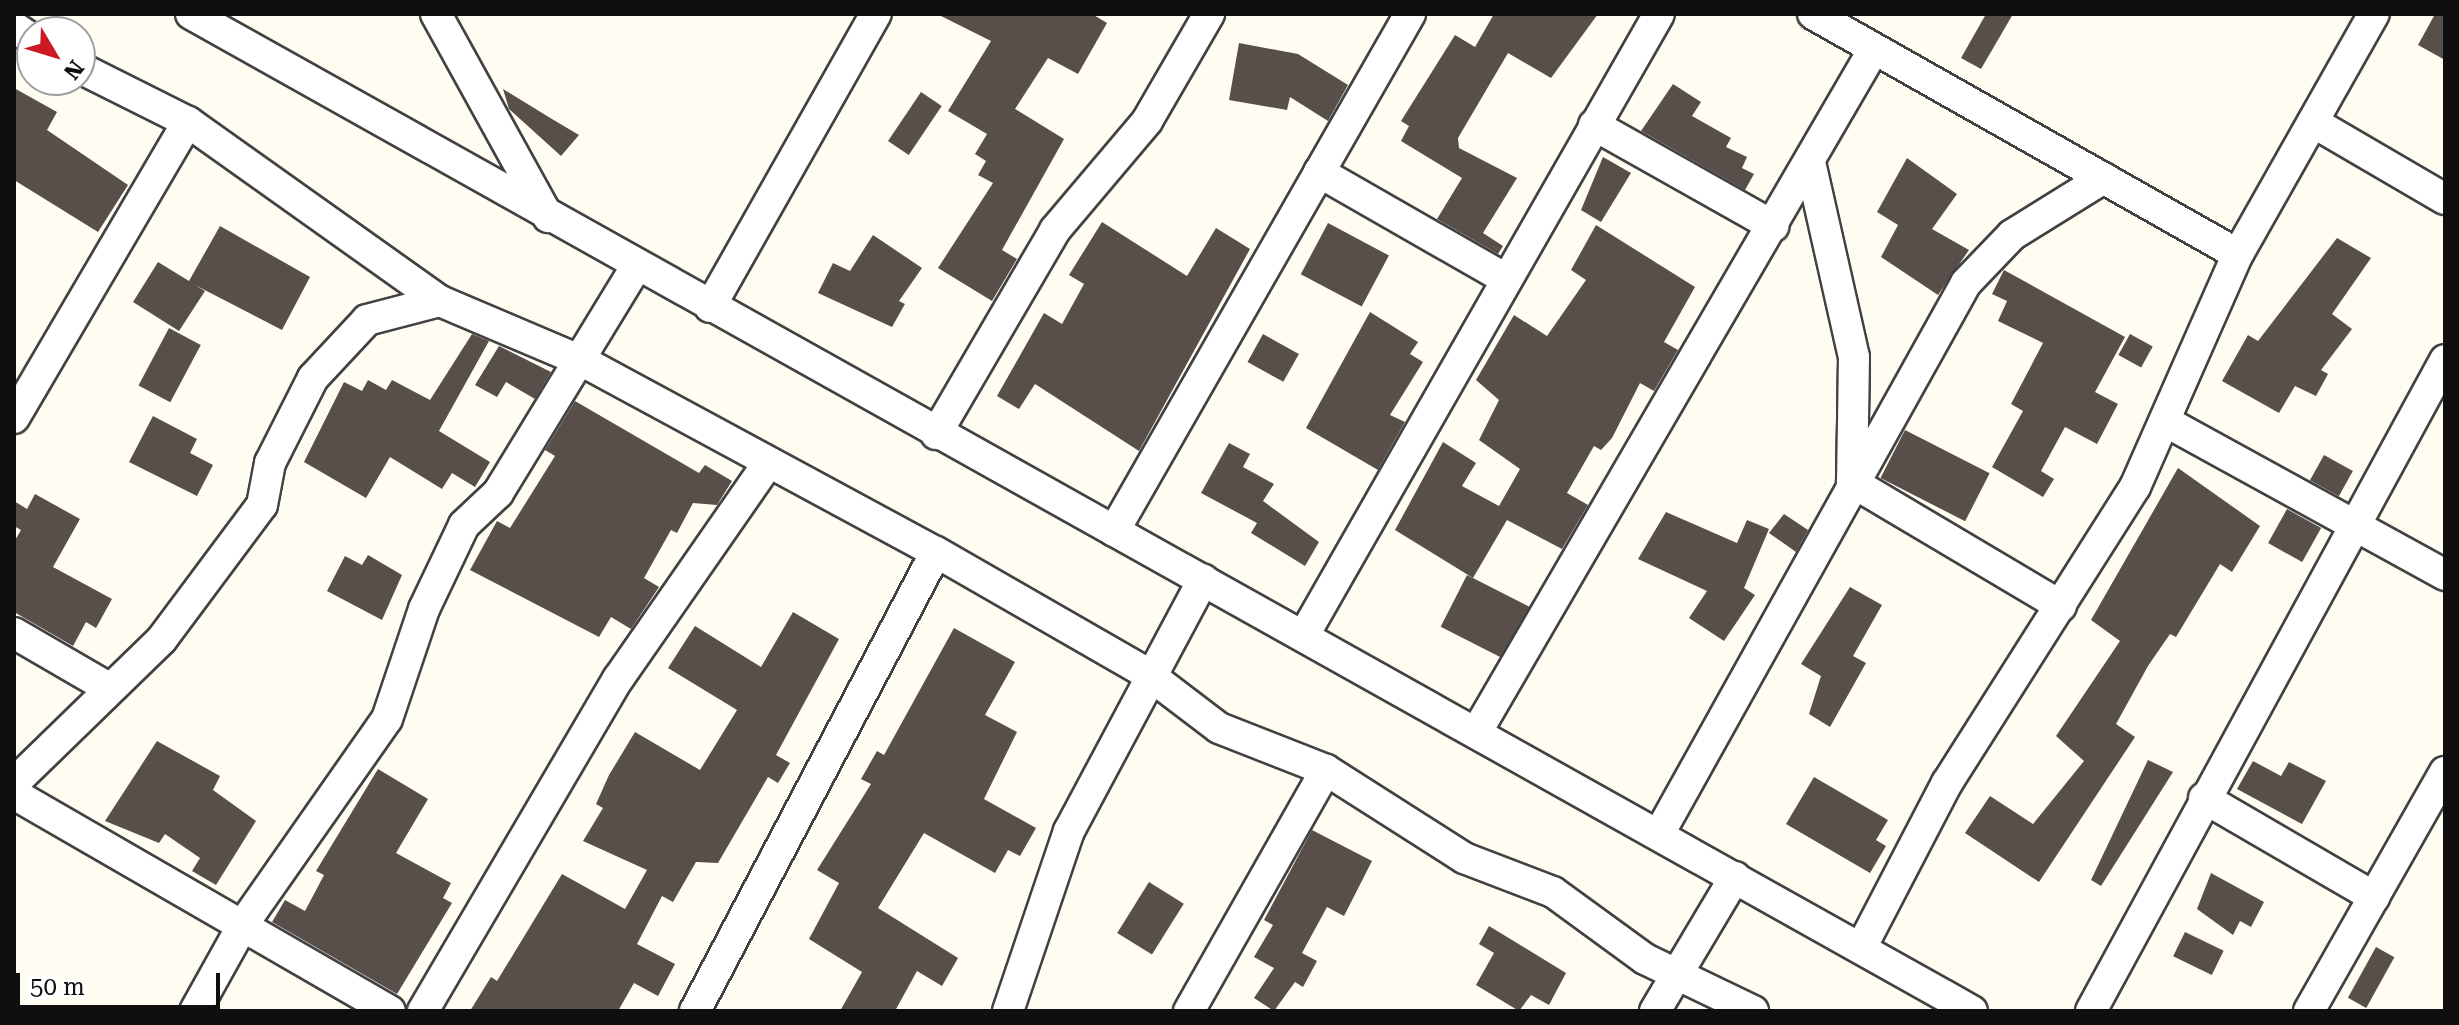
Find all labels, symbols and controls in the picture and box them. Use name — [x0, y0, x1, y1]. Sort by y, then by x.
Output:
north arrow — [16, 16, 96, 96]
text: N — [59, 55, 89, 84]
scale bar — [20, 957, 224, 1007]
text: 50 m — [30, 973, 85, 1001]

